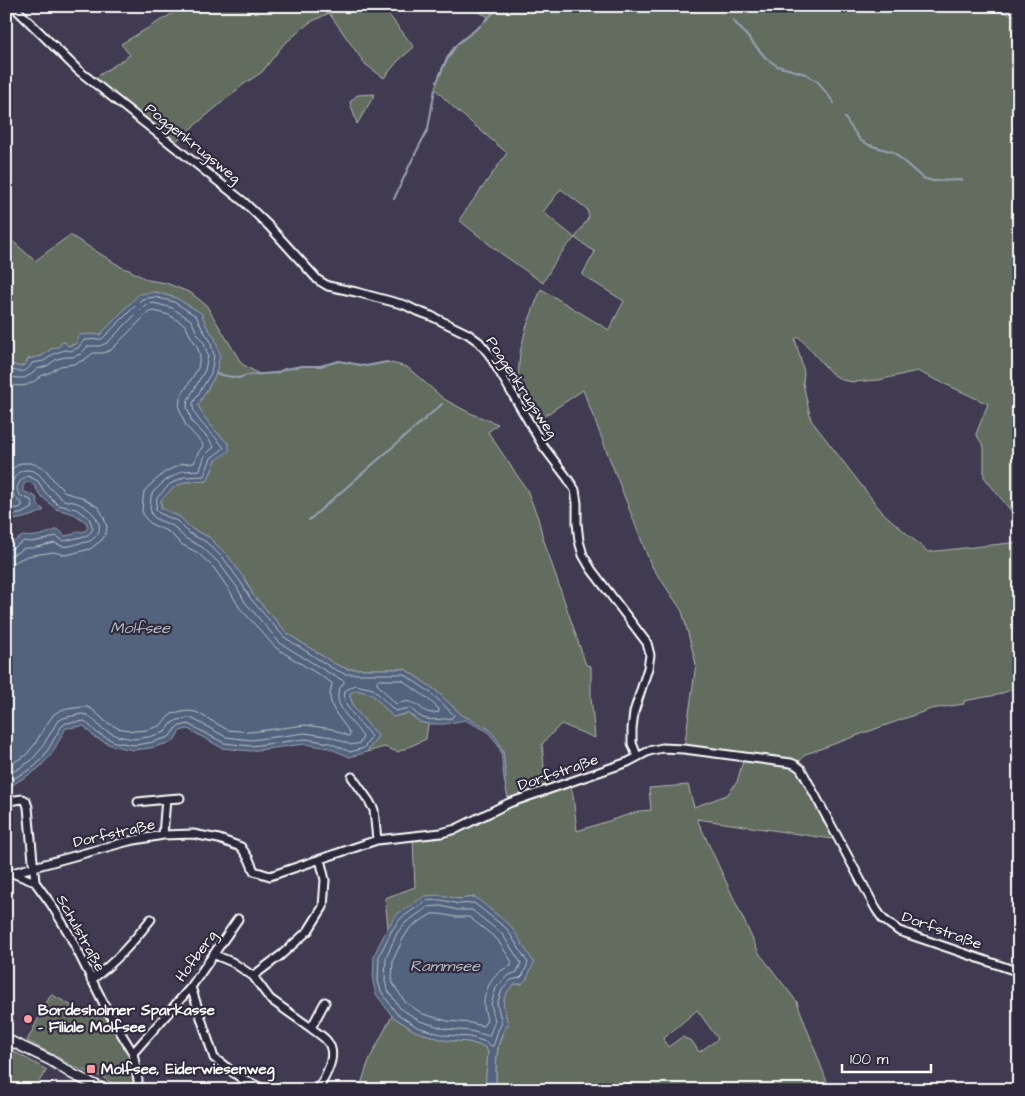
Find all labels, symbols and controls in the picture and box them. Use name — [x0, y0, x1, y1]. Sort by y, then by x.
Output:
street label: Poggenkrugsweg — [140, 98, 245, 189]
street label: Poggenkrugsweg — [480, 332, 563, 443]
water label: Molfsee — [110, 617, 171, 639]
street label: Dorfstraße — [515, 749, 601, 796]
street label: Dorfstraße — [71, 814, 157, 853]
street label: Schulstraße — [51, 891, 110, 975]
street label: Dorfstraße — [899, 906, 985, 955]
street label: Hofberg — [171, 926, 223, 987]
water label: Rammsee — [410, 955, 481, 977]
place label: Bordesholmer Sparkasse - Filiale Molfsee — [38, 1000, 215, 1038]
marker: Bordesholmer Sparkasse - Filiale Molfsee — [22, 1013, 34, 1025]
scale bar — [842, 1041, 931, 1073]
text: 100 m — [850, 1049, 889, 1070]
place label: Molfsee, Eiderwiesenweg — [101, 1059, 275, 1082]
marker: Molfsee, Eiderwiesenweg — [85, 1063, 97, 1075]

